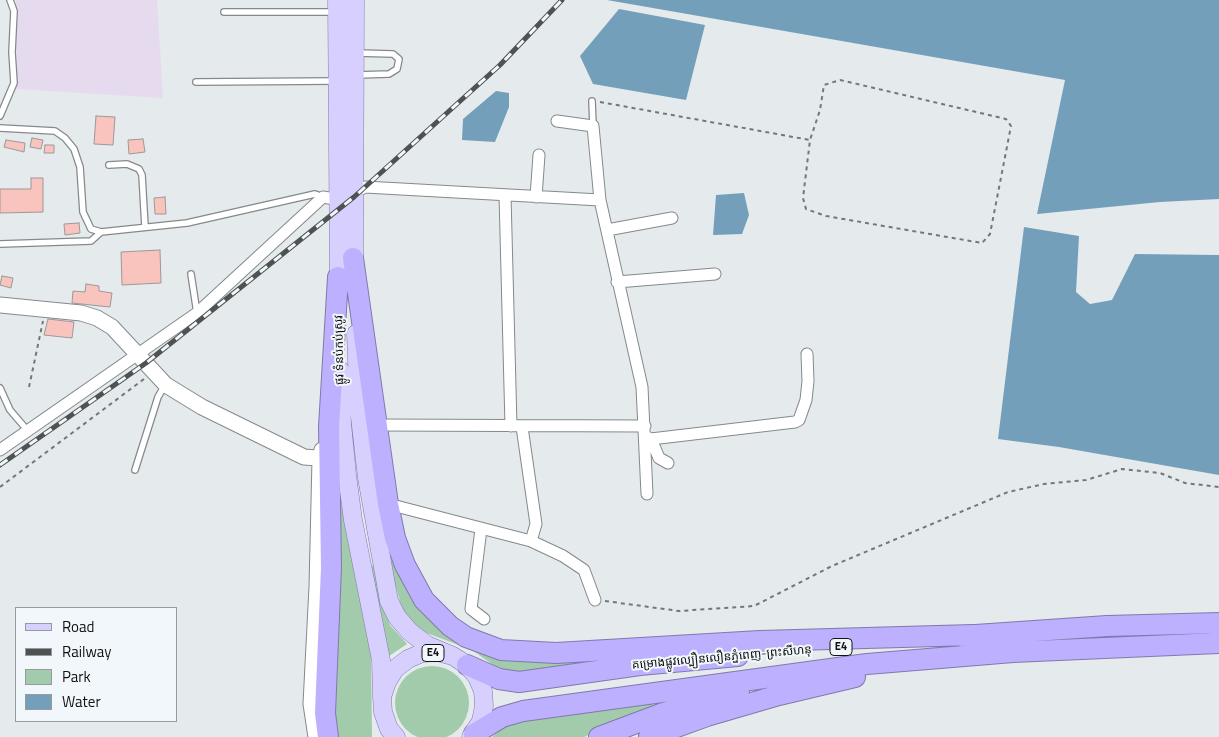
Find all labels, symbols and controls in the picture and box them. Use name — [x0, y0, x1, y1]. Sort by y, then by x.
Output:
street label: ផ្លូវ ទំនប់កប់ស្រូវ — [332, 315, 348, 385]
legend — [15, 607, 178, 722]
text: Road — [62, 615, 94, 638]
road number: E4 — [830, 638, 852, 656]
text: Railway — [62, 640, 112, 663]
street label: គម្រោងផ្លូវល្បឿនលឿនភ្នំពេញ-ព្រះសីហនុ — [631, 643, 813, 673]
road number: E4 — [422, 644, 444, 661]
text: Park — [62, 665, 91, 688]
text: Water — [62, 690, 101, 713]

